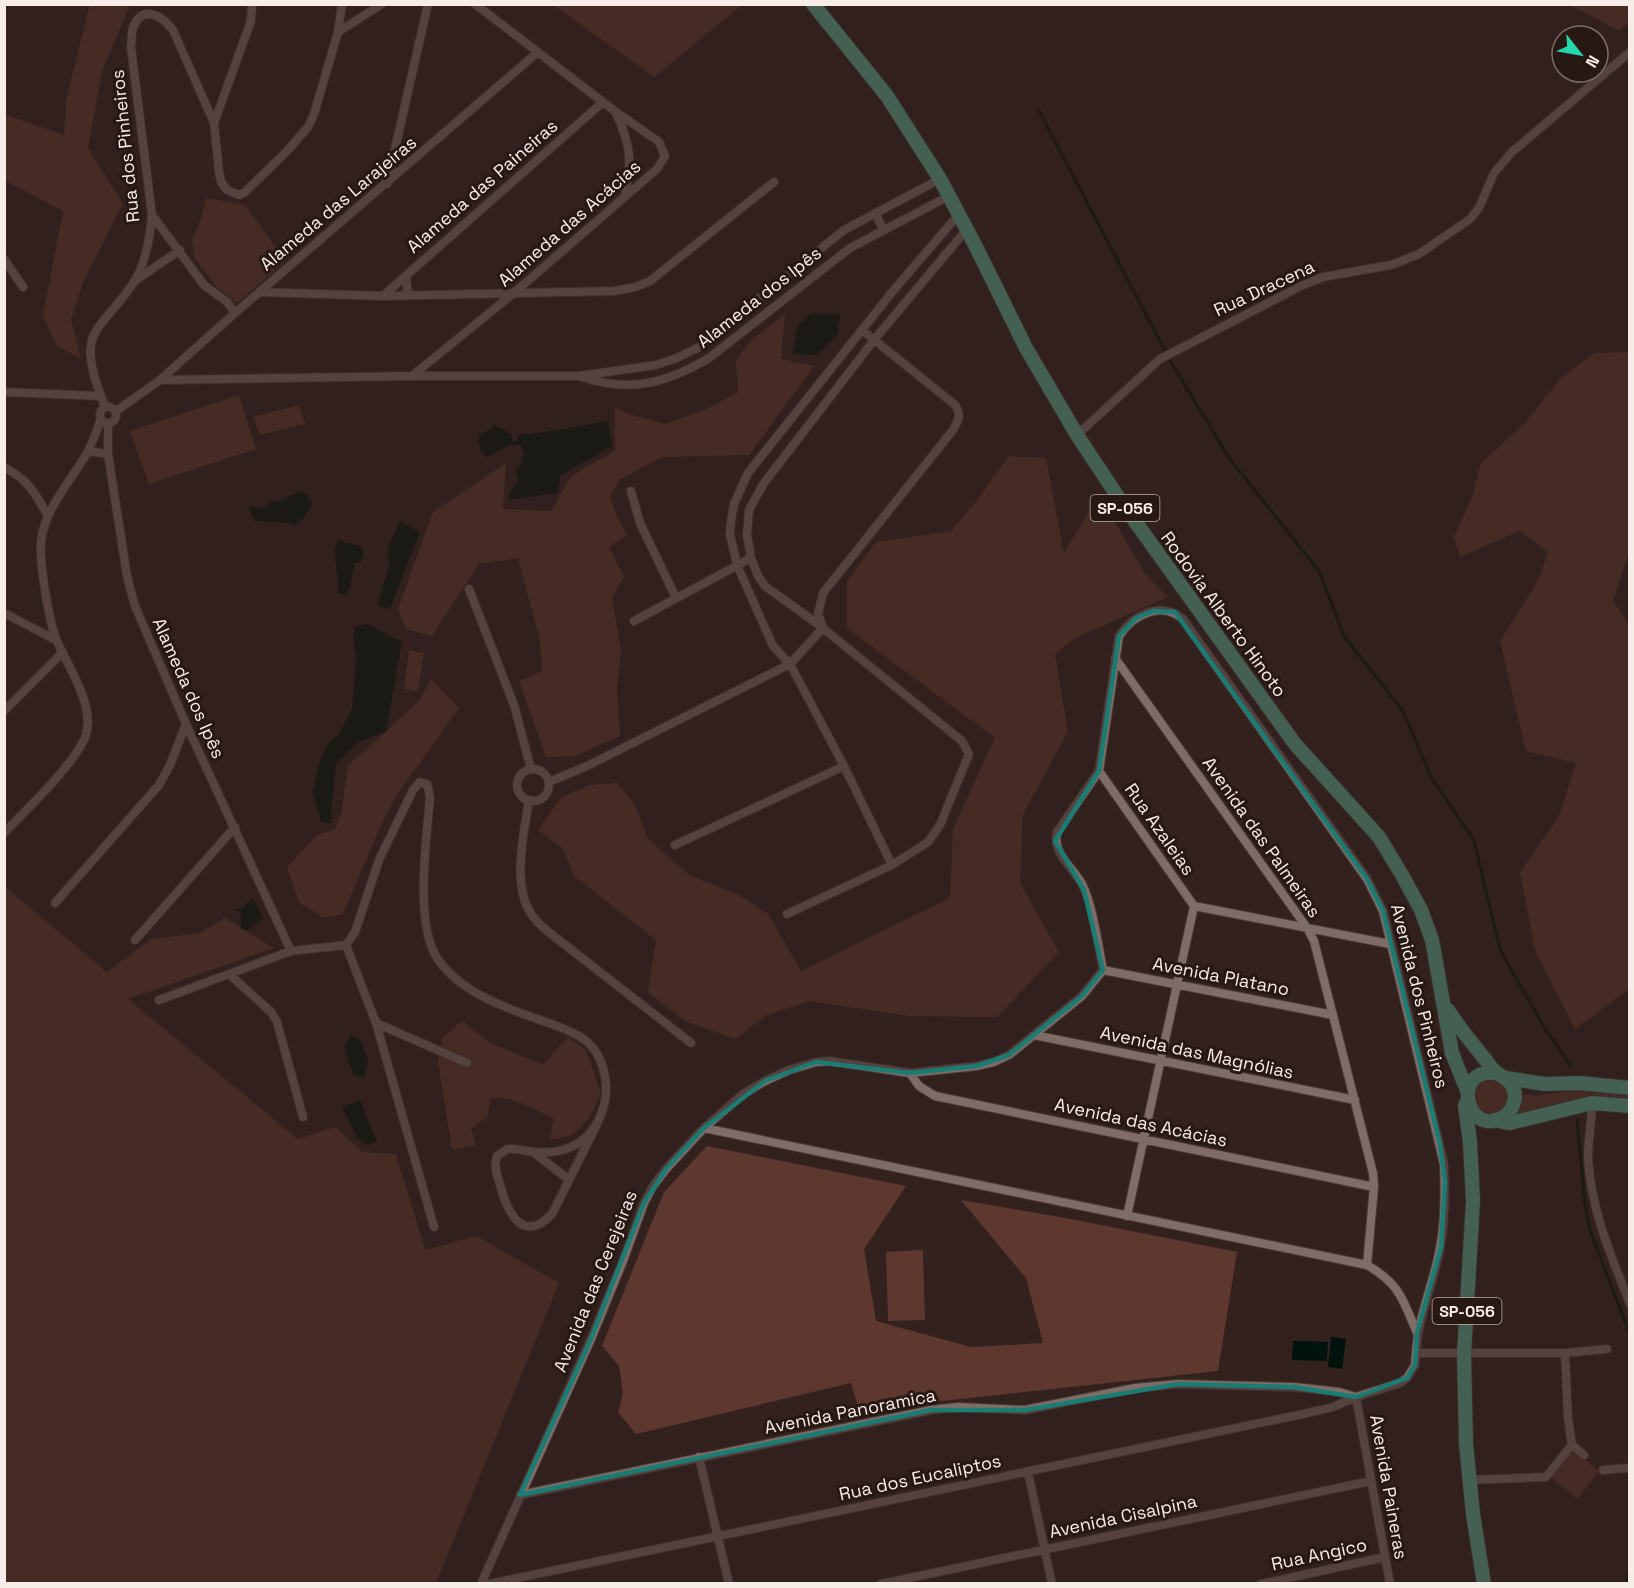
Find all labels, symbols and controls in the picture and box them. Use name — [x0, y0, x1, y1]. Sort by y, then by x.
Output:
north arrow — [1550, 24, 1610, 84]
text: N — [1581, 51, 1604, 71]
street label: Rua dos Pinheiros — [106, 68, 144, 224]
street label: Alameda das Paineiras — [402, 114, 562, 258]
street label: Alameda das Larajeiras — [255, 131, 421, 275]
street label: Alameda das Acácias — [493, 155, 645, 291]
street label: Alameda dos Ipês — [692, 241, 826, 353]
street label: Rua Dracena — [1210, 255, 1318, 321]
road number: SP-056 — [1090, 495, 1160, 521]
street label: Rodovia Alberto Hinoto — [1156, 527, 1292, 701]
street label: Alameda dos Ipês — [148, 614, 230, 762]
street label: Avenida das Palmeiras — [1198, 752, 1326, 922]
street label: Rua Azaleias — [1120, 778, 1200, 880]
street label: Avenida dos Pinheiros — [1386, 901, 1454, 1091]
street label: Avenida Platano — [1151, 951, 1291, 1001]
street label: Avenida das Magnólias — [1098, 1020, 1296, 1084]
street label: Avenida das Acácias — [1053, 1092, 1229, 1152]
street label: Avenida das Cerejeiras — [548, 1187, 642, 1375]
road number: SP-056 — [1432, 1298, 1502, 1324]
street label: Avenida Panoramica — [762, 1383, 938, 1439]
street label: Avenida Paineras — [1365, 1413, 1413, 1561]
street label: Rua dos Eucaliptos — [837, 1449, 1003, 1505]
street label: Avenida Cisalpina — [1047, 1489, 1199, 1543]
street label: Rua Angico — [1269, 1533, 1369, 1575]

